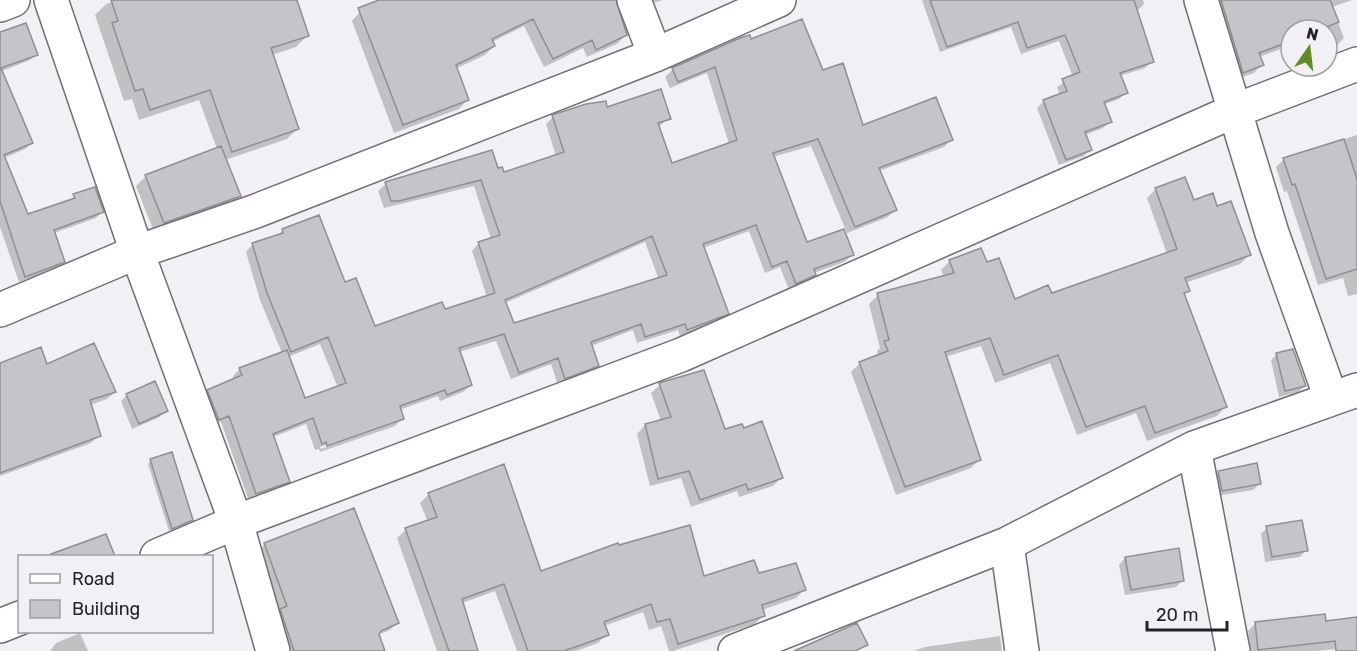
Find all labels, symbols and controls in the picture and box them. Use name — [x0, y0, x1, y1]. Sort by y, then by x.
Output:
north arrow — [1279, 18, 1339, 78]
text: N — [1305, 23, 1320, 45]
legend — [18, 555, 213, 633]
text: Road — [72, 568, 115, 590]
scale bar — [1147, 594, 1226, 632]
text: Building — [72, 598, 140, 620]
text: 20 m — [1156, 604, 1198, 626]

